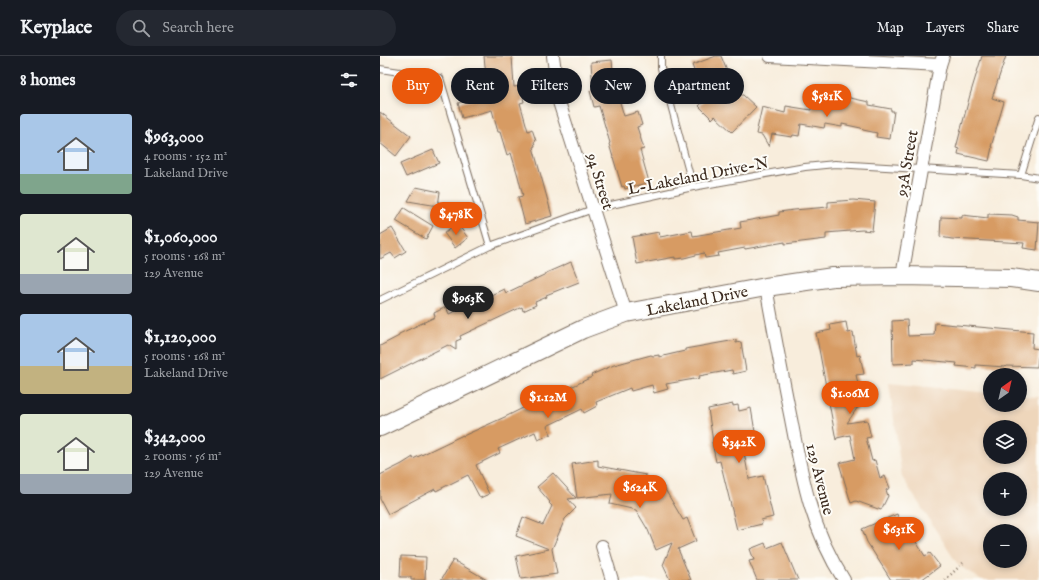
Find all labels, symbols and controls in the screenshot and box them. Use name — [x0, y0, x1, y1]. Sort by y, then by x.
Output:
search box — [116, 10, 396, 46]
text: Keyplace — [20, 16, 92, 40]
icon: search — [130, 17, 152, 39]
text: Search here — [162, 18, 234, 37]
text: Map — [877, 19, 904, 37]
text: Layers — [926, 19, 965, 37]
text: Share — [987, 19, 1019, 37]
chip: Buy — [392, 68, 443, 104]
chip: Rent — [451, 68, 509, 104]
chip: Filters — [517, 68, 582, 104]
chip: New — [590, 68, 646, 104]
chip: Apartment — [654, 68, 744, 104]
icon: filters — [338, 69, 360, 91]
text: 8 homes — [20, 70, 75, 91]
pin: $581K — [799, 84, 855, 118]
text: $581K — [811, 88, 843, 105]
text: $963,000 — [144, 127, 204, 148]
street label: 93A Street — [892, 128, 924, 199]
icon: home — [52, 130, 100, 178]
text: 4 rooms · 152 m² — [144, 148, 227, 165]
street label: 94 Street — [581, 150, 617, 213]
street label: L-Lakeland Drive-N — [626, 153, 771, 200]
text: Lakeland Drive — [144, 165, 228, 182]
pin: $478K — [428, 202, 484, 236]
text: $478K — [439, 206, 473, 223]
text: $1,060,000 — [144, 227, 218, 248]
icon: home — [52, 230, 100, 278]
text: 5 rooms · 168 m² — [144, 248, 225, 265]
text: 129 Avenue — [144, 265, 203, 282]
street label: Lakeland Drive — [645, 282, 750, 322]
pin: $963K — [440, 286, 496, 320]
text: $963K — [452, 290, 484, 307]
text: $1,120,000 — [144, 327, 217, 348]
icon: home — [52, 330, 100, 378]
text: 5 rooms · 168 m² — [144, 348, 225, 365]
text: Lakeland Drive — [144, 365, 228, 382]
north arrow — [983, 368, 1027, 412]
map controls — [983, 368, 1027, 568]
pin: $1.06M — [817, 381, 883, 415]
pin: $1.12M — [515, 385, 581, 419]
text: $1.06M — [831, 385, 869, 402]
text: $1.12M — [529, 389, 567, 406]
button: layers — [983, 420, 1027, 464]
text: $342,000 — [144, 427, 206, 448]
icon: home — [52, 430, 100, 478]
pin: $342K — [711, 430, 767, 464]
text: $342K — [722, 434, 756, 451]
street label: 129 Avenue — [801, 442, 838, 517]
text: 2 rooms · 56 m² — [144, 448, 222, 465]
text: 129 Avenue — [144, 465, 203, 482]
button: + — [983, 472, 1027, 516]
pin: $624K — [612, 475, 668, 509]
text: $624K — [623, 479, 657, 496]
pin: $631K — [871, 517, 927, 551]
text: $631K — [883, 521, 915, 538]
button: − — [983, 524, 1027, 568]

